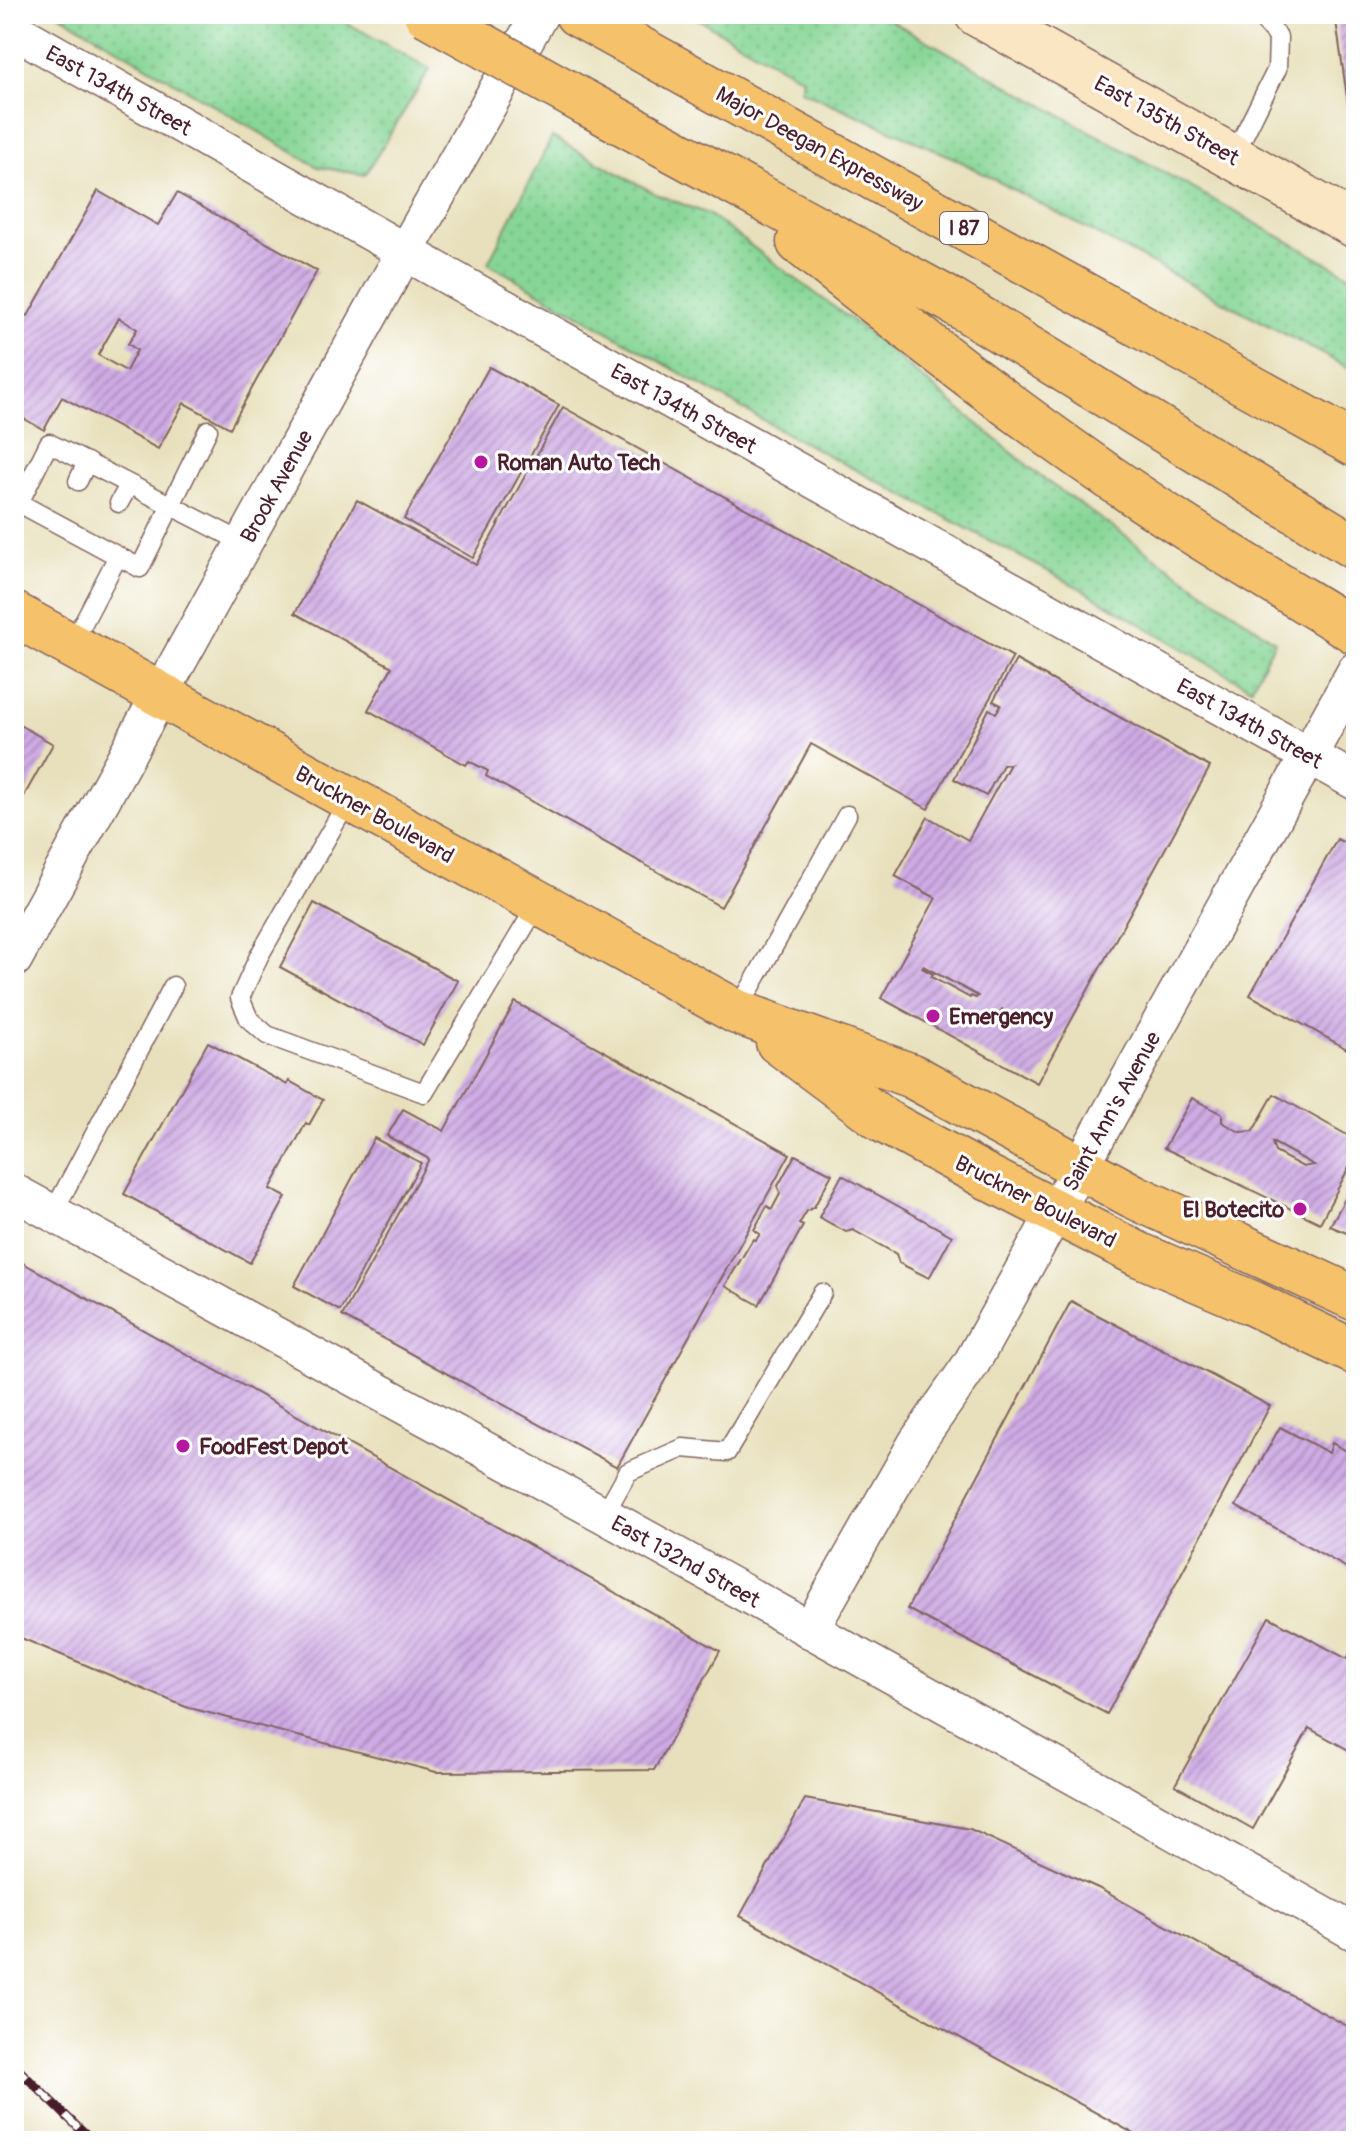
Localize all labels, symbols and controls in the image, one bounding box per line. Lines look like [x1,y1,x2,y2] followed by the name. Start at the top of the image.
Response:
[41,39,196,143] street label: East 134th Street
[1089,69,1244,172] street label: East 135th Street
[711,80,928,218] street label: Major Deegan Expressway
[940,212,988,244] road number: I 87
[606,357,761,461] street label: East 134th Street
[234,425,320,548] street label: Brook Avenue
[497,449,660,477] place label: Roman Auto Tech
[472,453,490,471] marker: Roman Auto Tech
[1172,672,1327,776] street label: East 134th Street
[290,760,459,870] street label: Bruckner Boulevard
[949,1003,1054,1031] place label: Emergency
[924,1007,942,1025] marker: Emergency
[1056,1027,1167,1196] street label: Saint Ann's Avenue
[950,1149,1121,1255] street label: Bruckner Boulevard
[1183,1196,1284,1224] place label: El Botecito
[1291,1200,1309,1218] marker: El Botecito
[199,1433,349,1461] place label: FoodFest Depot
[174,1437,192,1455] marker: FoodFest Depot
[606,1509,765,1614] street label: East 132nd Street

